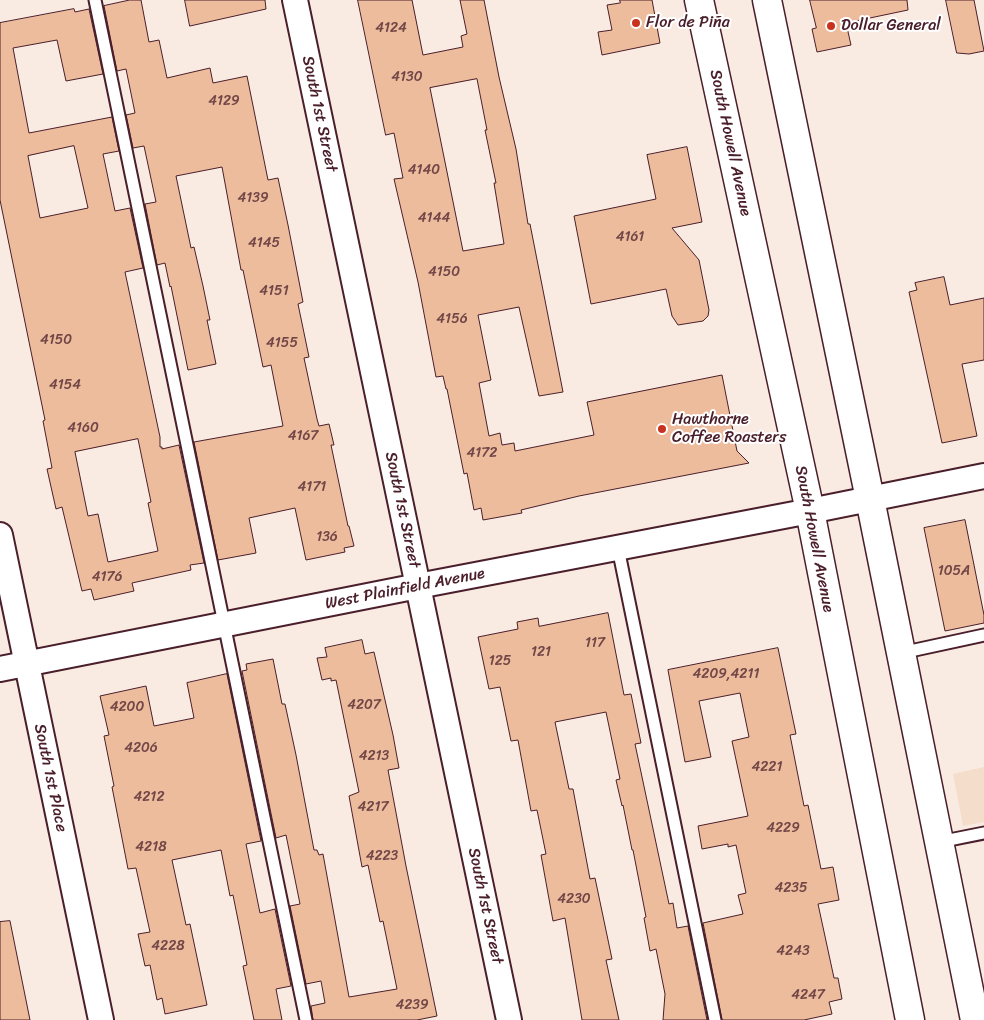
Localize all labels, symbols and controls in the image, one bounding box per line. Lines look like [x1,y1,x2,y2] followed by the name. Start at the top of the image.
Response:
[646,13,730,33] place label: Flor de Piña
[841,16,941,36] place label: Dollar General
[630,17,642,29] marker: Flor de Piña
[375,20,407,36] house number: 4124
[825,20,837,32] marker: Dollar General
[297,54,341,174] street label: South 1st Street
[705,68,755,218] street label: South Howell Avenue
[391,69,423,85] house number: 4130
[208,93,240,109] house number: 4129
[408,162,440,178] house number: 4140
[237,190,269,206] house number: 4139
[418,210,450,226] house number: 4144
[616,229,644,245] house number: 4161
[248,235,280,251] house number: 4145
[428,264,460,280] house number: 4150
[259,283,289,299] house number: 4151
[436,311,468,327] house number: 4156
[40,332,72,348] house number: 4150
[266,335,298,351] house number: 4155
[49,377,81,393] house number: 4154
[672,410,786,448] place label: Hawthorne Coffee Roasters
[67,420,99,436] house number: 4160
[656,423,668,435] marker: Hawthorne Coffee Roasters
[288,428,318,444] house number: 4167
[467,445,497,461] house number: 4172
[380,450,424,570] street label: South 1st Street
[790,464,838,614] street label: South Howell Avenue
[298,479,326,495] house number: 4171
[316,529,338,545] house number: 136
[938,563,970,579] house number: 105A
[324,564,486,614] street label: West Plainfield Avenue
[92,569,122,585] house number: 4176
[585,635,605,651] house number: 117
[531,644,551,660] house number: 121
[489,653,511,669] house number: 125
[693,666,759,682] house number: 4209,4211
[347,697,381,713] house number: 4207
[110,699,144,715] house number: 4200
[29,722,71,834] street label: South 1st Place
[124,740,158,756] house number: 4206
[359,748,389,764] house number: 4213
[752,759,782,775] house number: 4221
[134,789,164,805] house number: 4212
[358,799,388,815] house number: 4217
[766,820,800,836] house number: 4229
[135,839,167,855] house number: 4218
[463,846,507,966] street label: South 1st Street
[366,848,398,864] house number: 4223
[774,880,808,896] house number: 4235
[557,891,591,907] house number: 4230
[151,938,185,954] house number: 4228
[776,943,810,959] house number: 4243
[791,987,825,1003] house number: 4247
[395,997,429,1013] house number: 4239

